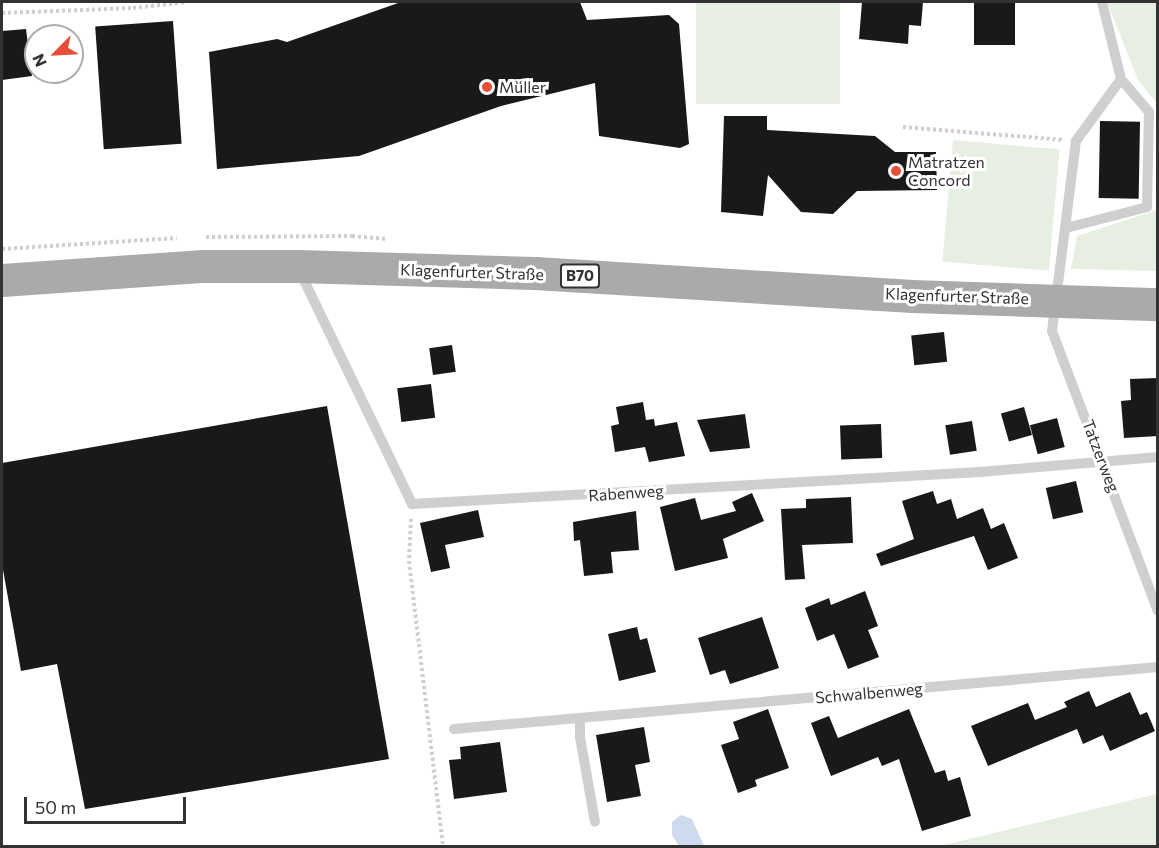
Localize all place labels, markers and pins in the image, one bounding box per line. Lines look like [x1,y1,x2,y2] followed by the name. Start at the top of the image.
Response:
[499,77,546,97] place label: Müller
[480,80,494,94] marker: Müller
[908,152,985,190] place label: Matratzen Concord
[889,164,903,178] marker: Matratzen Concord

